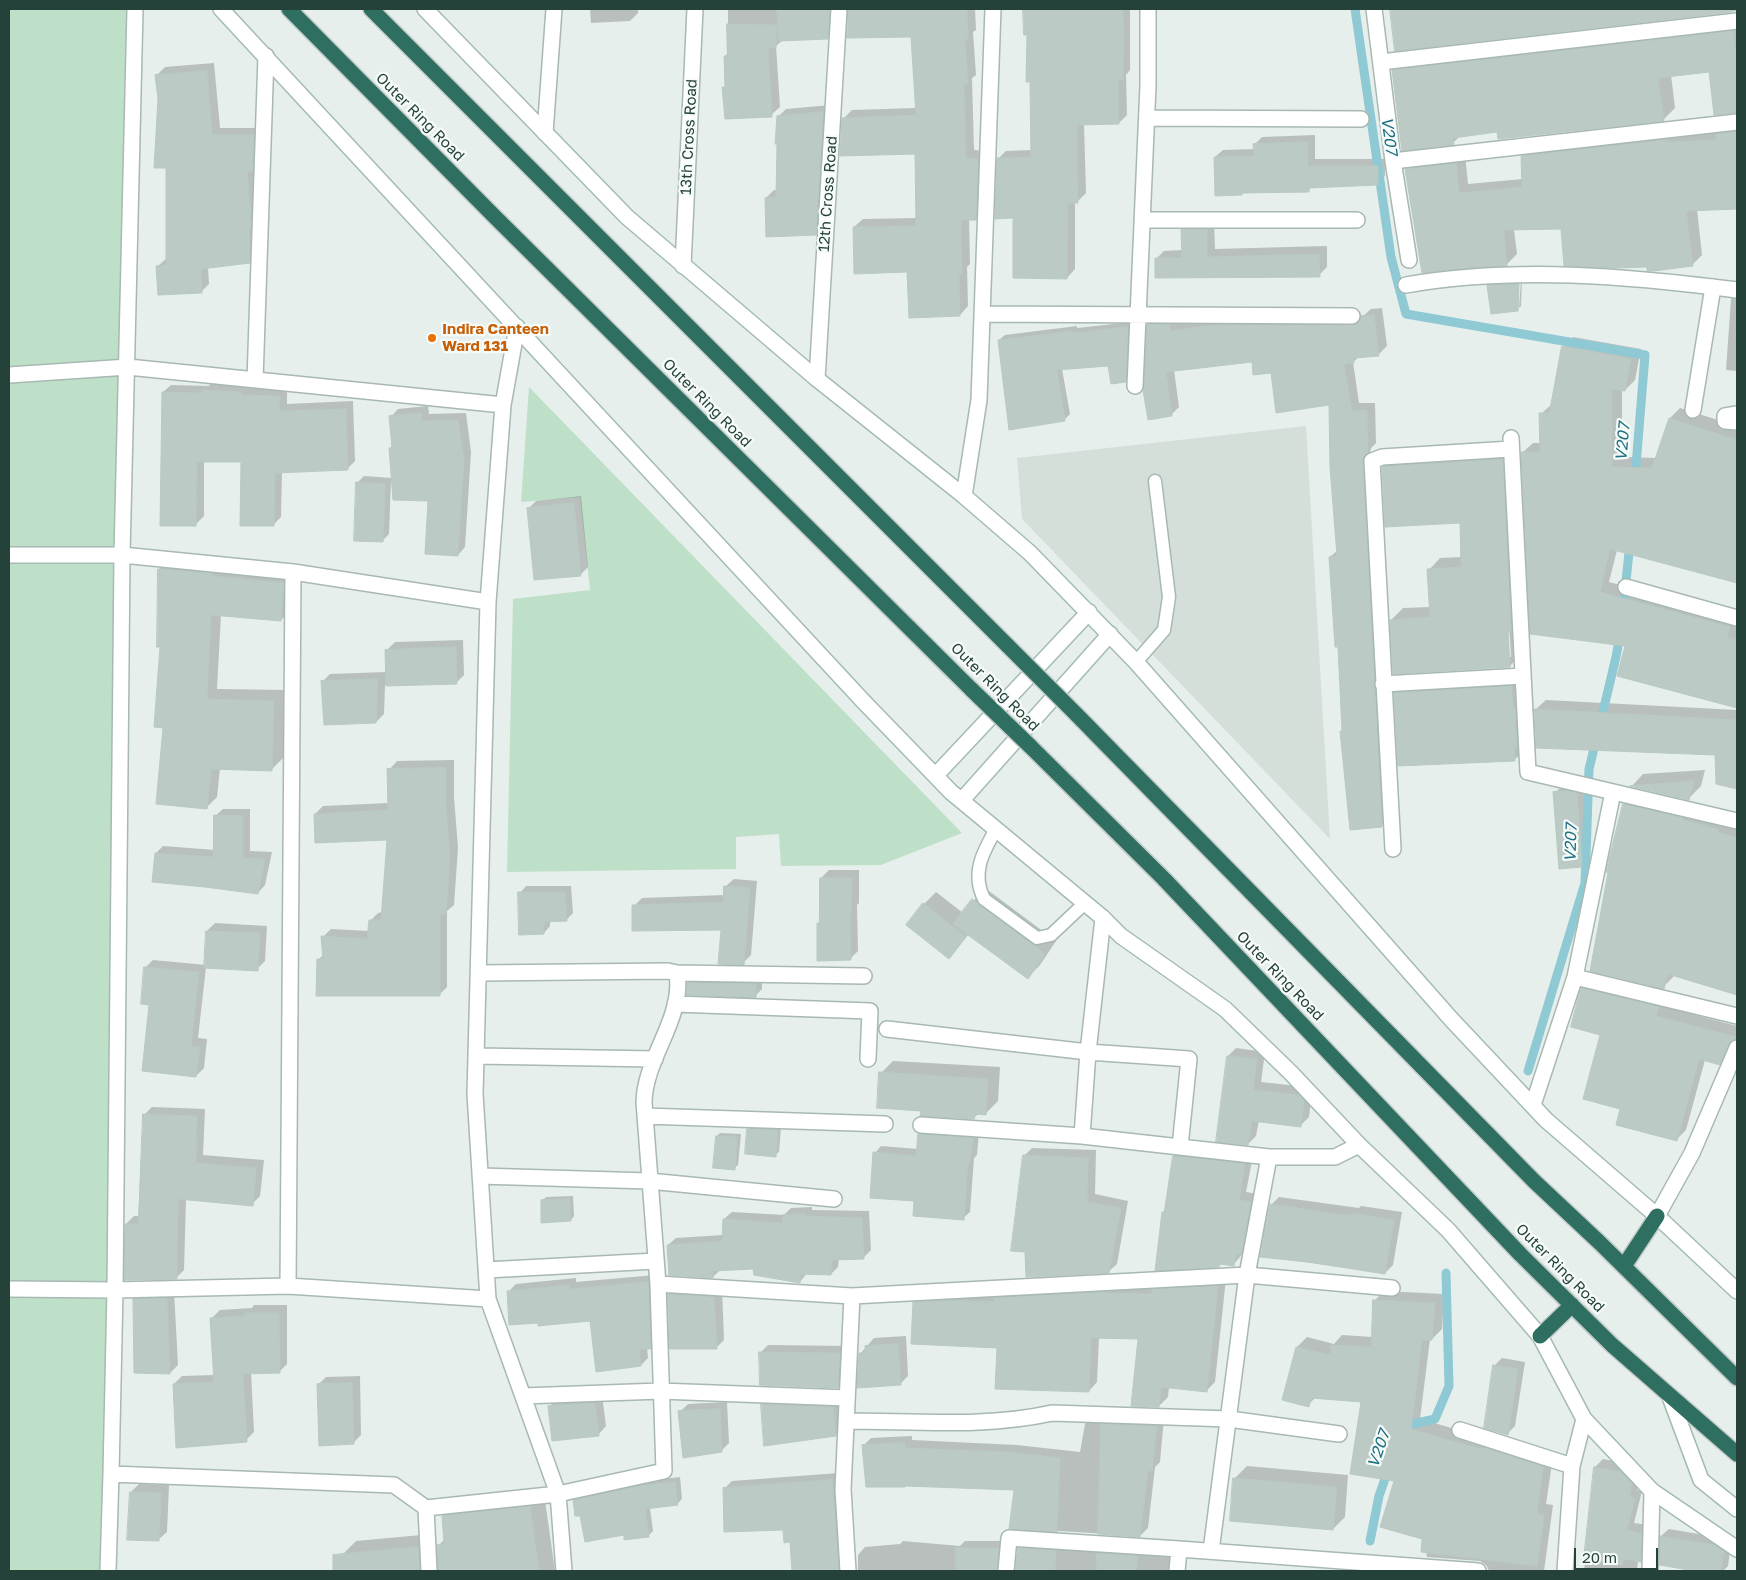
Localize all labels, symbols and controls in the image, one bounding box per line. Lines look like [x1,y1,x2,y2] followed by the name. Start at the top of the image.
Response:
[372,69,468,165] street label: Outer Ring Road
[677,78,701,196] street label: 13th Cross Road
[1377,116,1401,156] water label: V207
[815,135,841,253] street label: 12th Cross Road
[442,320,549,355] place label: Indira Canteen Ward 131
[426,332,438,344] marker: Indira Canteen Ward 131
[659,355,755,451] street label: Outer Ring Road
[1612,422,1634,462] water label: V207
[947,639,1043,735] street label: Outer Ring Road
[1561,823,1581,863] water label: V207
[1233,927,1327,1025] street label: Outer Ring Road
[1512,1220,1608,1316] street label: Outer Ring Road
[1364,1428,1394,1470] water label: V207
[1576,1538,1660,1570] scale bar
[1582,1548,1617,1566] text: 20 m

